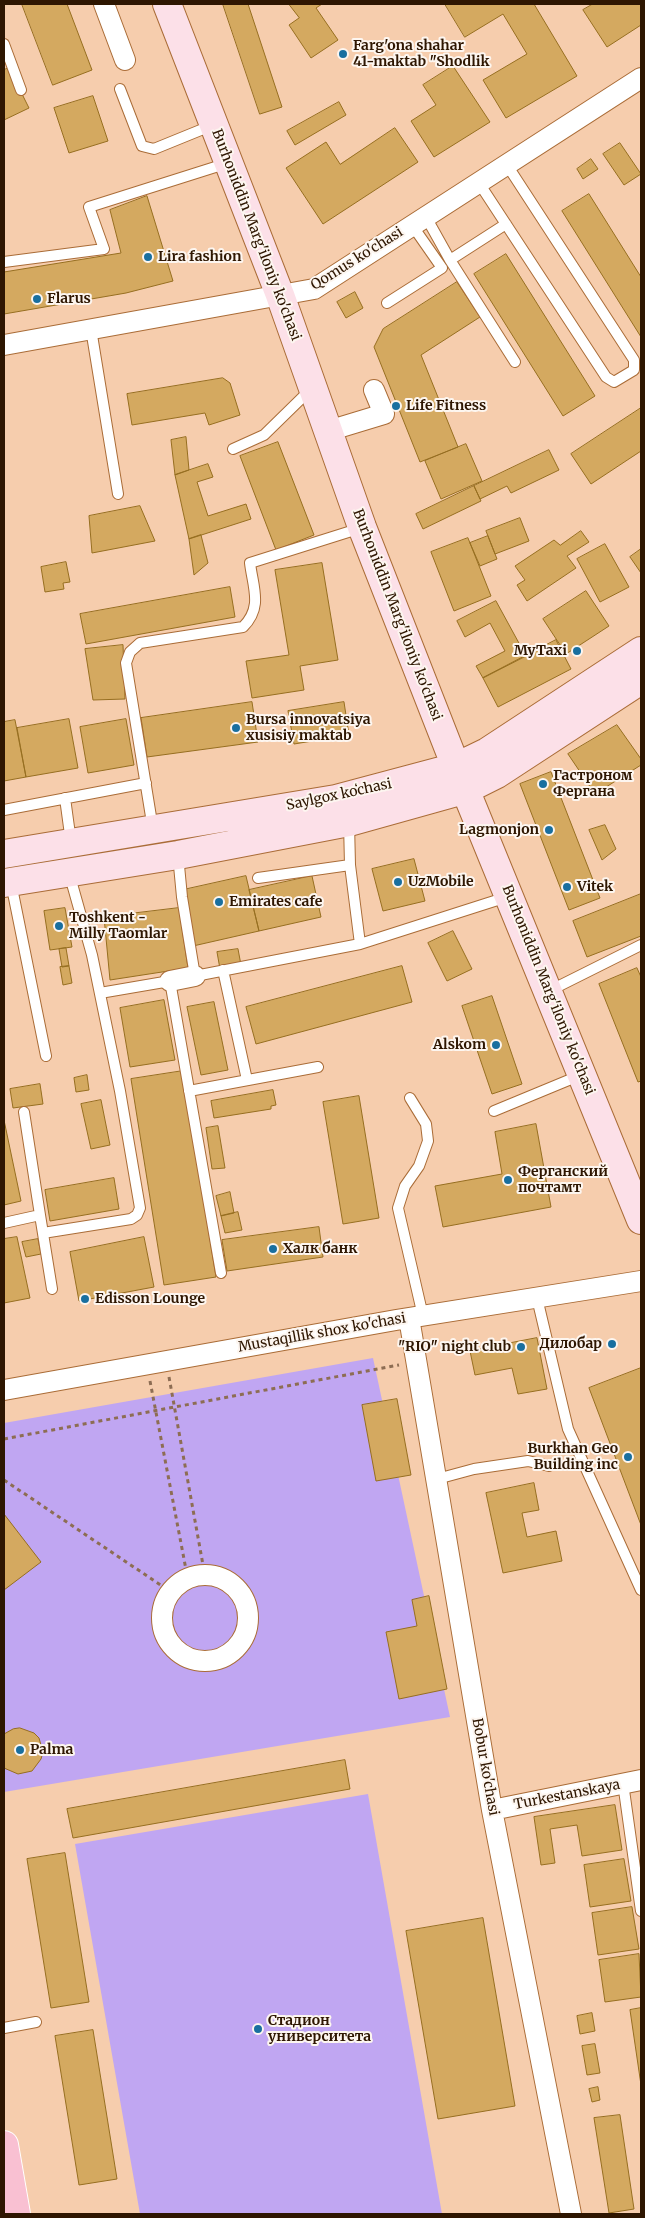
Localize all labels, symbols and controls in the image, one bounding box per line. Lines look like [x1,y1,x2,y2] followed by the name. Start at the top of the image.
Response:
[353,38,490,70] place label: Farg'ona shahar 41-maktab "Shodlik
[337,48,349,60] marker: Farg'ona shahar 41-maktab "Shodlik
[208,127,304,343] street label: Burhoniddin Marg'iloniy ko'chasi
[308,224,406,294] street label: Qomus ko'chasi
[158,249,241,265] place label: Lira fashion
[142,251,154,263] marker: Lira fashion
[47,291,91,307] place label: Flarus
[31,293,43,305] marker: Flarus
[406,398,486,414] place label: Life Fitness
[390,400,402,412] marker: Life Fitness
[349,507,445,723] street label: Burhoniddin Marg'iloniy ko'chasi
[514,643,567,659] place label: MyTaxi
[571,645,583,657] marker: MyTaxi
[246,712,371,744] place label: Bursa innovatsiya xusisiy maktab
[230,722,242,734] marker: Bursa innovatsiya xusisiy maktab
[553,768,633,800] place label: Гастроном Фергана
[285,776,393,814] street label: Saylgox koʻchasi
[537,778,549,790] marker: Гастроном Фергана
[459,822,539,838] place label: Lagmonjon
[543,824,555,836] marker: Lagmonjon
[408,874,474,890] place label: UzMobile
[392,876,404,888] marker: UzMobile
[577,879,613,895] place label: Vitek
[561,881,573,893] marker: Vitek
[498,883,598,1097] street label: Burhoniddin Marg'iloniy ko'chasi
[229,894,322,910] place label: Emirates cafe
[213,896,225,908] marker: Emirates cafe
[69,910,167,942] place label: Toshkent - Milly Taomlar
[53,920,65,932] marker: Toshkent - Milly Taomlar
[433,1037,486,1053] place label: Alskom
[490,1039,502,1051] marker: Alskom
[518,1164,608,1196] place label: Ферганский почтамт
[502,1174,514,1186] marker: Ферганский почтамт
[283,1241,358,1257] place label: Халк банк
[267,1243,279,1255] marker: Халк банк
[95,1291,205,1307] place label: Edisson Lounge
[79,1293,91,1305] marker: Edisson Lounge
[237,1310,407,1356] street label: Mustaqillik shox ko'chasi
[540,1336,602,1352] place label: Дилобар
[606,1338,618,1350] marker: Дилобар
[398,1339,511,1355] place label: "RIO" night club
[515,1341,527,1353] marker: "RIO" night club
[528,1441,618,1474] place label: Burkhan Geo Building inc
[622,1451,634,1463] marker: Burkhan Geo Building inc
[468,1717,502,1817] street label: Bobur ko'chasi
[30,1742,73,1758] place label: Palma
[14,1744,26,1756] marker: Palma
[512,1776,622,1814] street label: Turkestanskaya
[268,2013,371,2045] place label: Стадион университета
[252,2023,264,2035] marker: Стадион университета

